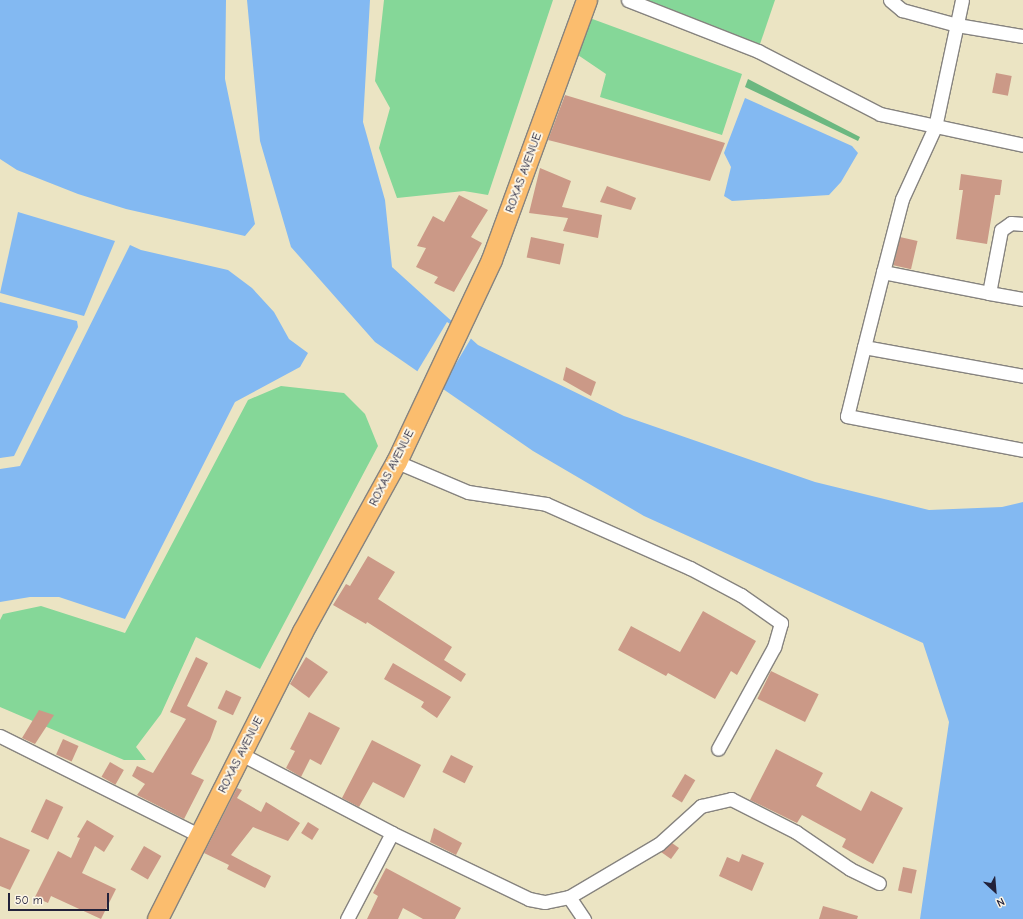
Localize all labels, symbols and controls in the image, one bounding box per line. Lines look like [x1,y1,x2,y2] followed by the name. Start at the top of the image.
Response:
[503,131,545,215] street label: ROXAS AVENUE
[366,427,418,509] street label: ROXAS AVENUE
[215,714,267,796] street label: ROXAS AVENUE
[975,871,1015,911] north arrow
[10,885,111,911] scale bar
[15,893,43,907] text: 50 m
[994,895,1007,910] text: N

